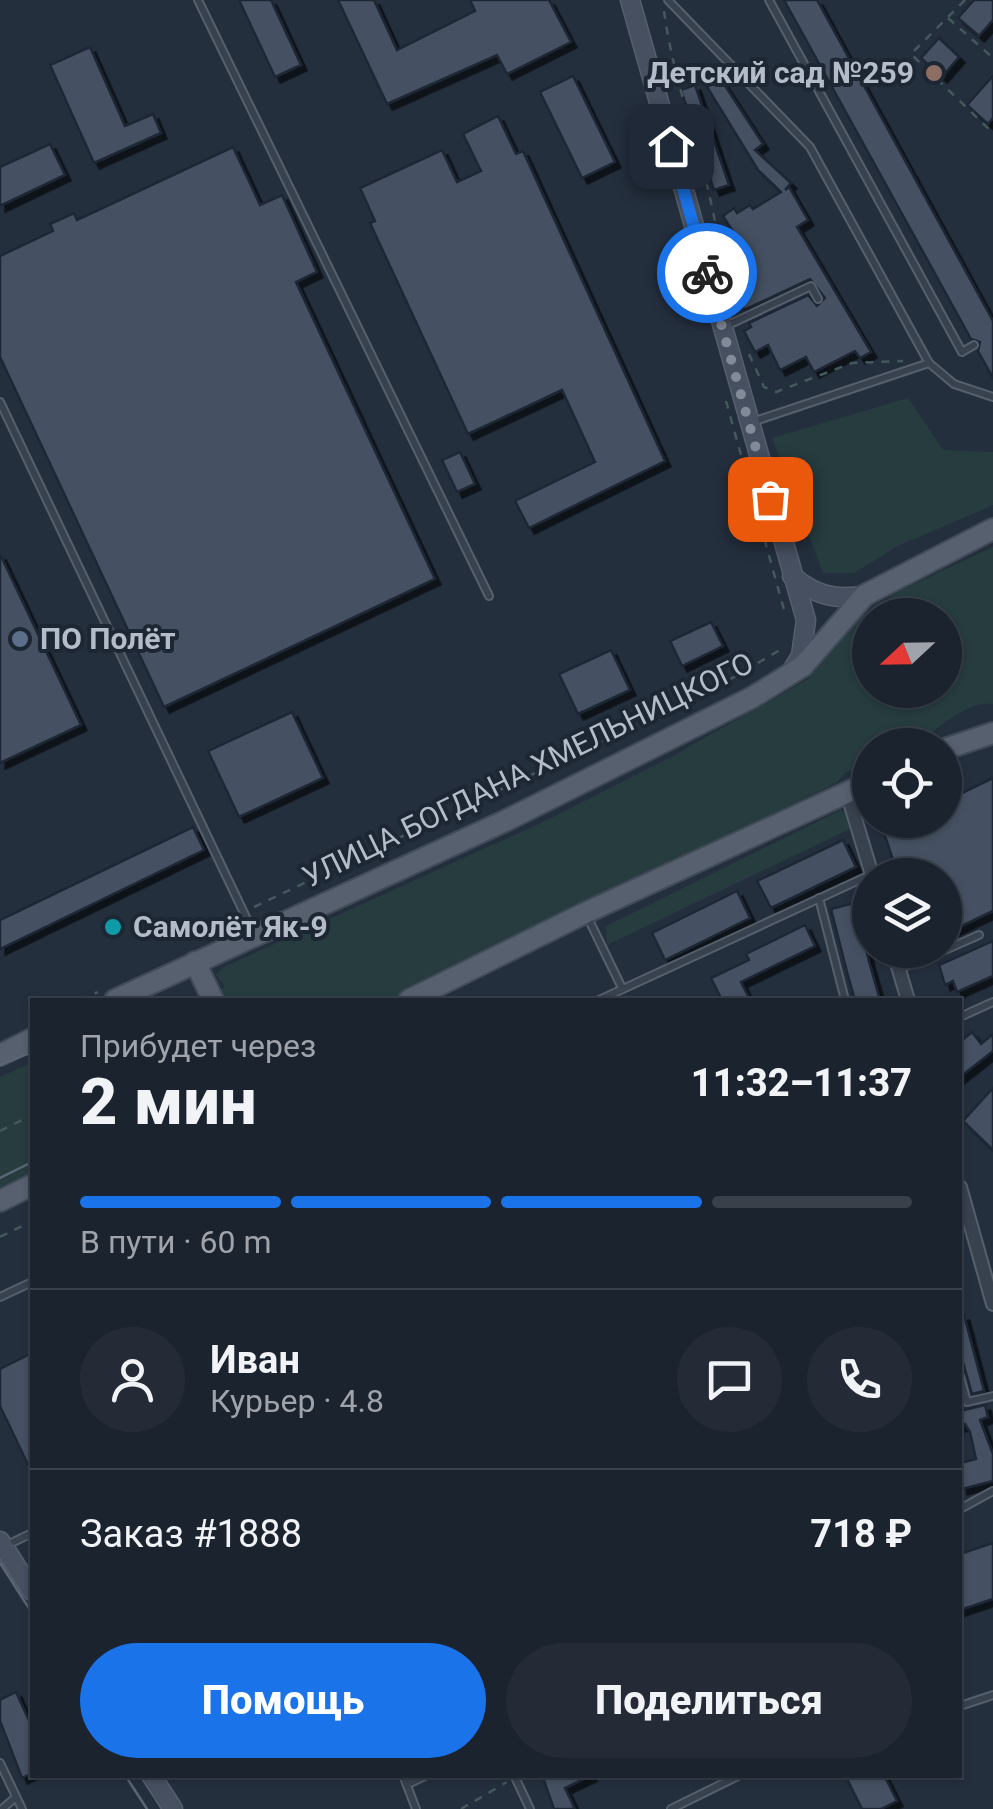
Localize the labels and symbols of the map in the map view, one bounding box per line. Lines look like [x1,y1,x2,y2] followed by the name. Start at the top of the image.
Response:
[647,55,914,90] place label: Детский сад №259
[923,62,945,84] marker: Детский сад №259
[629,104,714,189] pin
[657,223,757,323] courier
[728,457,813,542] pin
[852,598,962,708] north arrow
[40,621,176,656] place label: ПО Полёт
[9,628,31,650] marker: ПО Полёт
[297,645,759,894] street label: УЛИЦА БОГДАНА ХМЕЛЬНИЦКОГО
[133,909,328,944] place label: Самолёт Як-9
[102,916,124,938] marker: Самолёт Як-9

